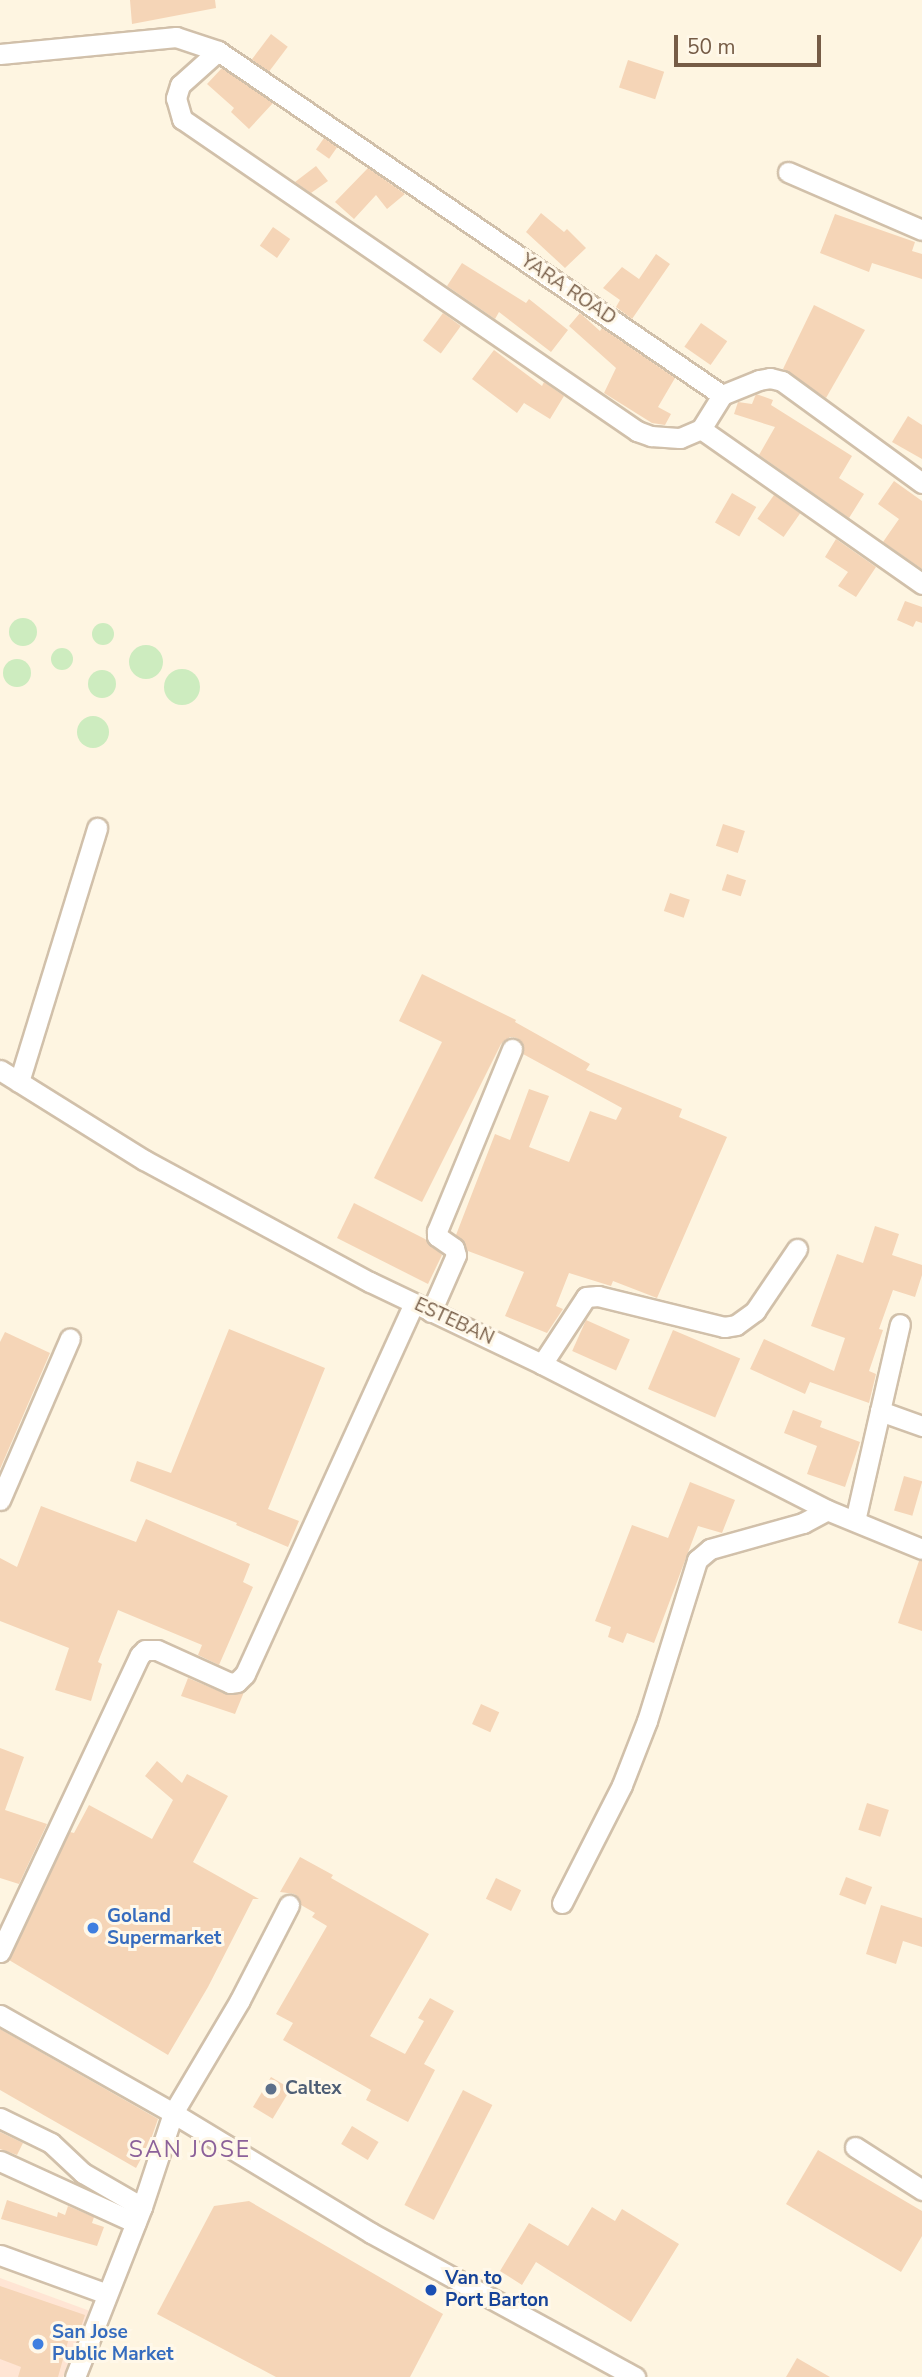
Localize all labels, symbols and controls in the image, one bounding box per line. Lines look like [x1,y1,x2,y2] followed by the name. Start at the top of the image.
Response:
[677,21,824,65] scale bar
[687,33,736,61] text: 50 m
[516,250,620,330] street label: YARA ROAD
[410,1294,498,1350] street label: ESTEBAN
[107,1906,221,1950] place label: Goland Supermarket
[85,1920,101,1936] marker: Goland Supermarket
[285,2078,342,2100] place label: Caltex
[263,2081,279,2097] marker: Caltex
[130,2136,250,2164] district label: SAN JOSE
[445,2268,549,2312] place label: Van to Port Barton
[423,2282,439,2298] marker: Van to Port Barton
[52,2322,174,2366] place label: San Jose Public Market
[30,2336,46,2352] marker: San Jose Public Market

